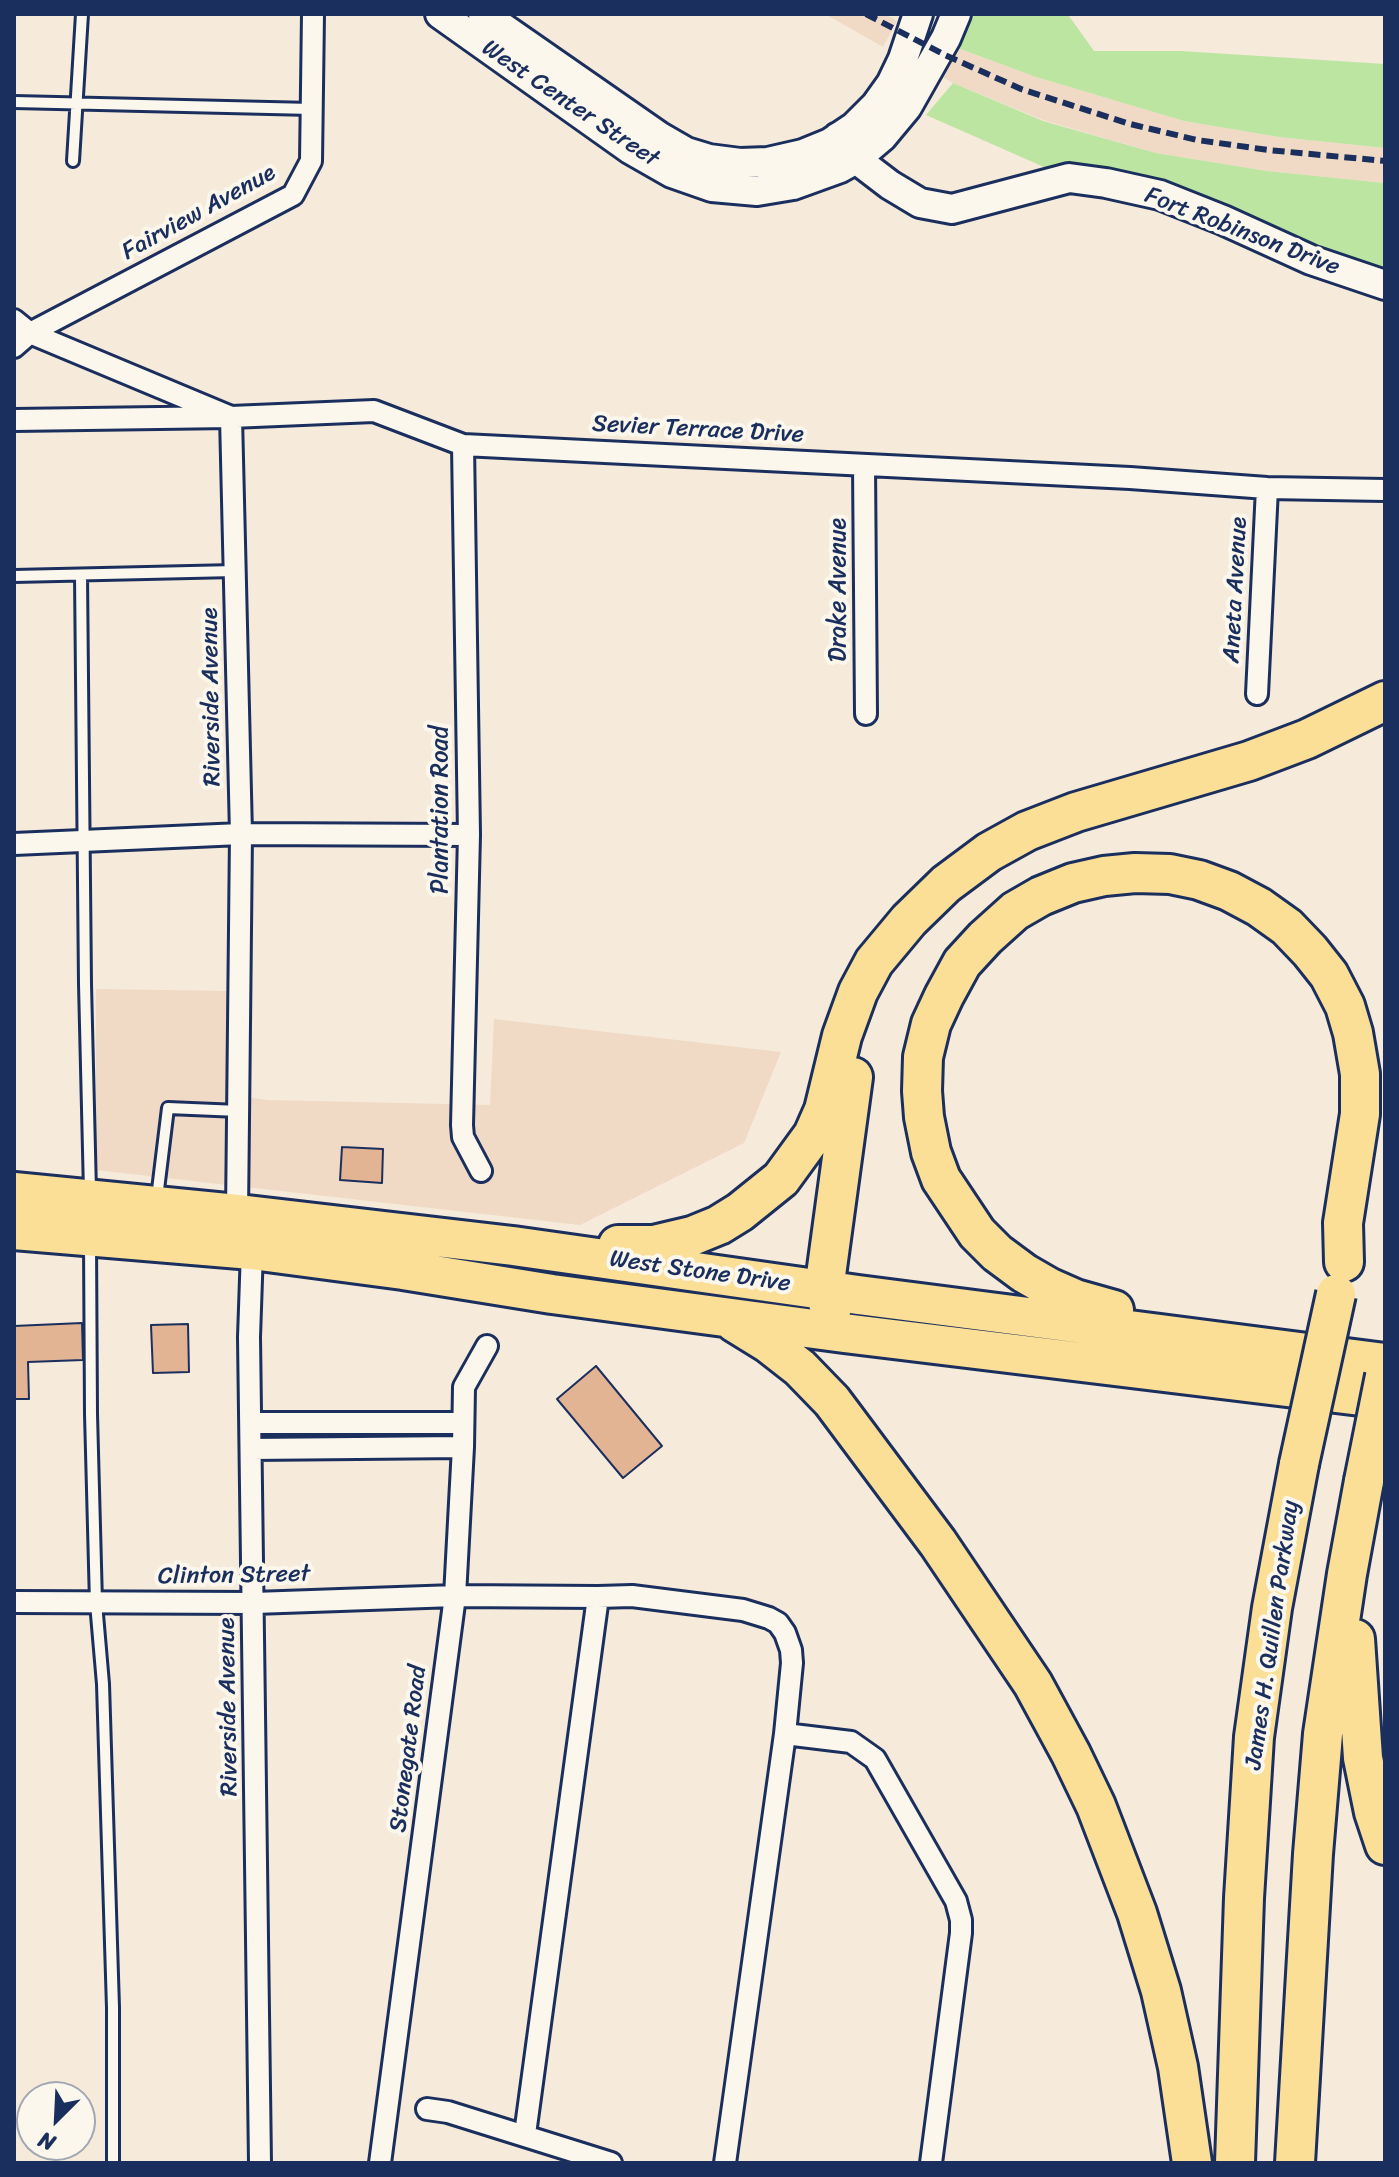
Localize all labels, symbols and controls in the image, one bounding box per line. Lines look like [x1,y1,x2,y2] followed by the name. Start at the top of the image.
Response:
[476,34,664,174] street label: West Center Street
[117,159,281,267] street label: Fairview Avenue
[1140,182,1344,282] street label: Fort Robinson Drive
[591,410,805,450] street label: Sevier Terrace Drive
[1218,516,1254,664] street label: Aneta Avenue
[825,518,853,662] street label: Drake Avenue
[196,607,228,787] street label: Riverside Avenue
[427,726,455,894] street label: Plantation Road
[608,1245,792,1299] street label: West Stone Drive
[1240,1498,1306,1772] street label: James H. Quillen Parkway
[158,1560,310,1592] street label: Clinton Street
[213,1617,245,1797] street label: Riverside Avenue
[384,1664,434,1834] street label: Stonegate Road
[16,2081,96,2161] north arrow
[32,2121,62,2162] text: N

